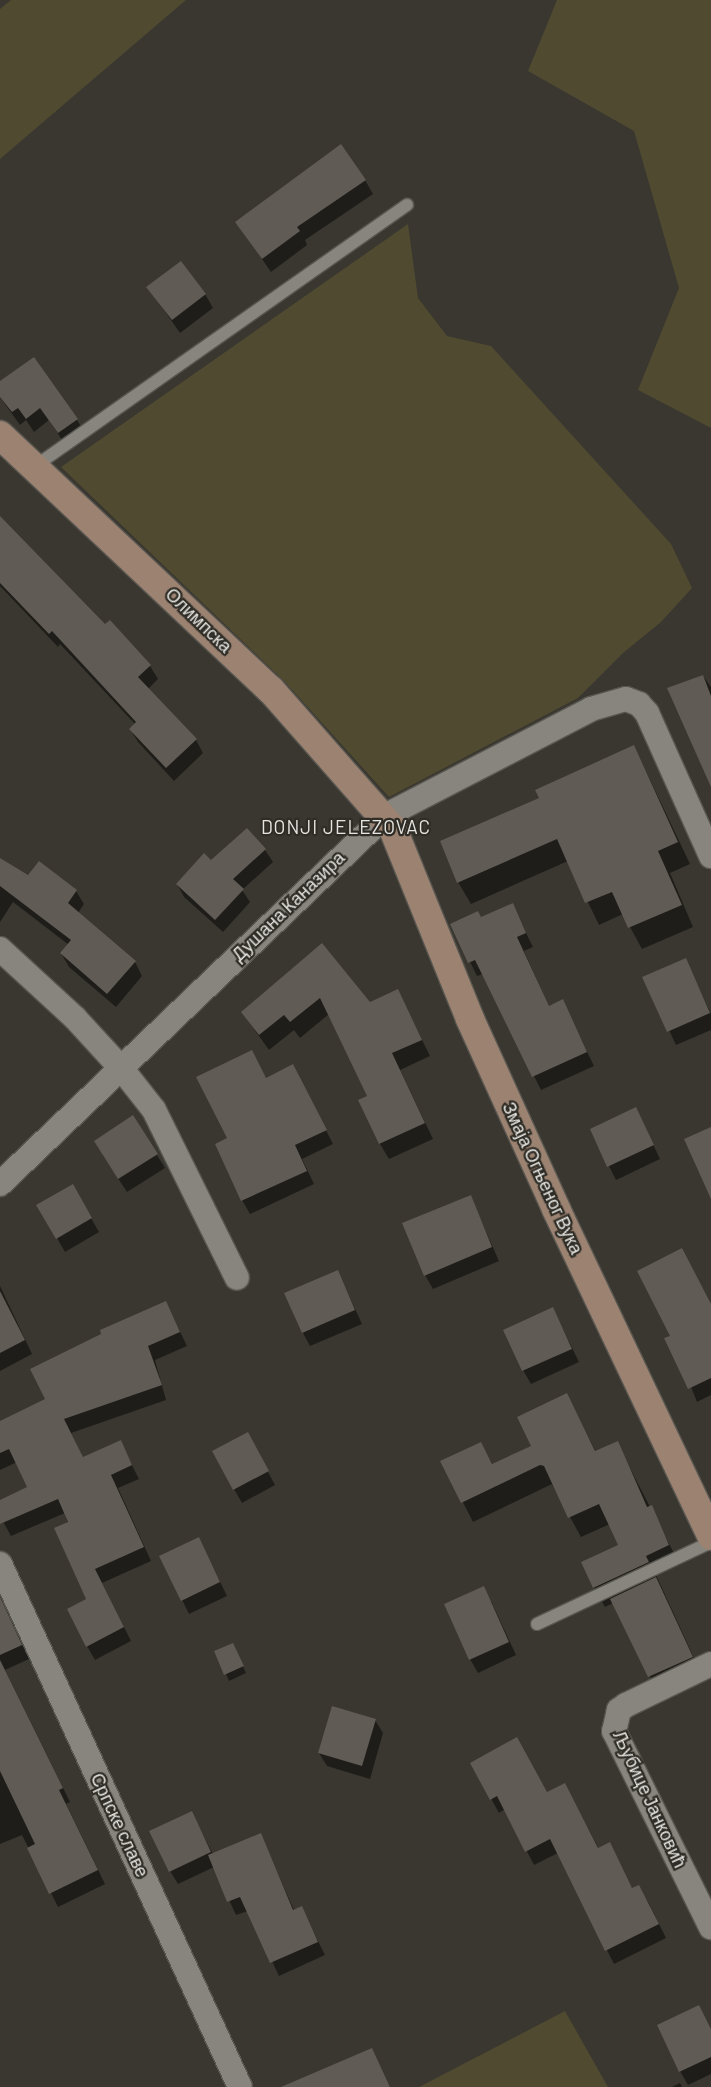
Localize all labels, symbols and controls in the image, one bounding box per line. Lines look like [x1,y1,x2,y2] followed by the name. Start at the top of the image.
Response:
[161,583,237,657] street label: Олимпска
[259,816,433,838] district label: DONJI JELEZOVAC
[227,847,349,965] street label: Душана Каназира
[498,1099,588,1257] street label: Змаја Огњеног Вука
[609,1727,691,1871] street label: Љубице Јанковић
[86,1770,154,1880] street label: Српске славе

